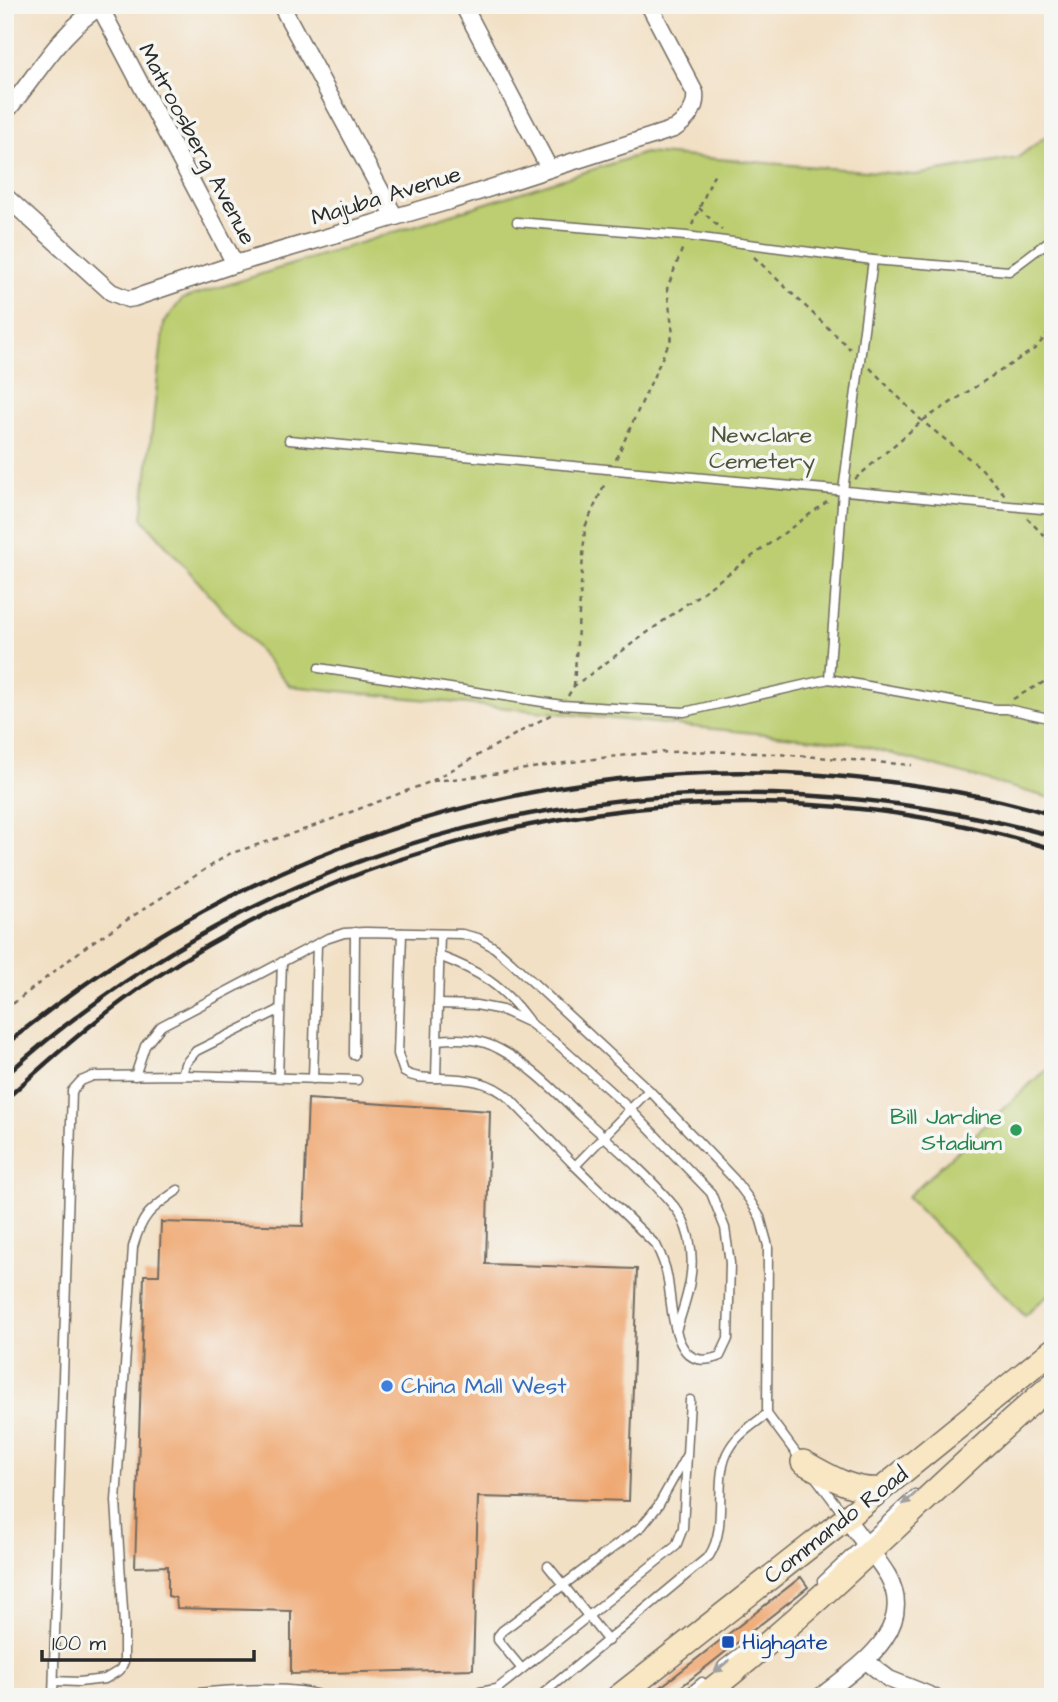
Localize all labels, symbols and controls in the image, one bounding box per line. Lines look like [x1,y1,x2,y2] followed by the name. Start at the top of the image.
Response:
[129,38,264,251] street label: Matroosberg Avenue
[307,158,465,234] street label: Majuba Avenue
[709,419,815,478] park label: Newclare Cemetery
[890,1101,1002,1159] place label: Bill Jardine Stadium
[1008,1122,1024,1138] marker: Bill Jardine Stadium
[401,1370,567,1402] place label: China Mall West
[379,1378,395,1394] marker: China Mall West
[757,1458,915,1591] street label: Commando Road
[901,1490,919,1506] one-way arrow
[42,1618,254,1662] scale bar
[742,1626,828,1659] place label: Highgate
[52,1629,107,1658] text: 100 m
[720,1634,736,1650] marker: Highgate
[714,1658,731,1673] one-way arrow

